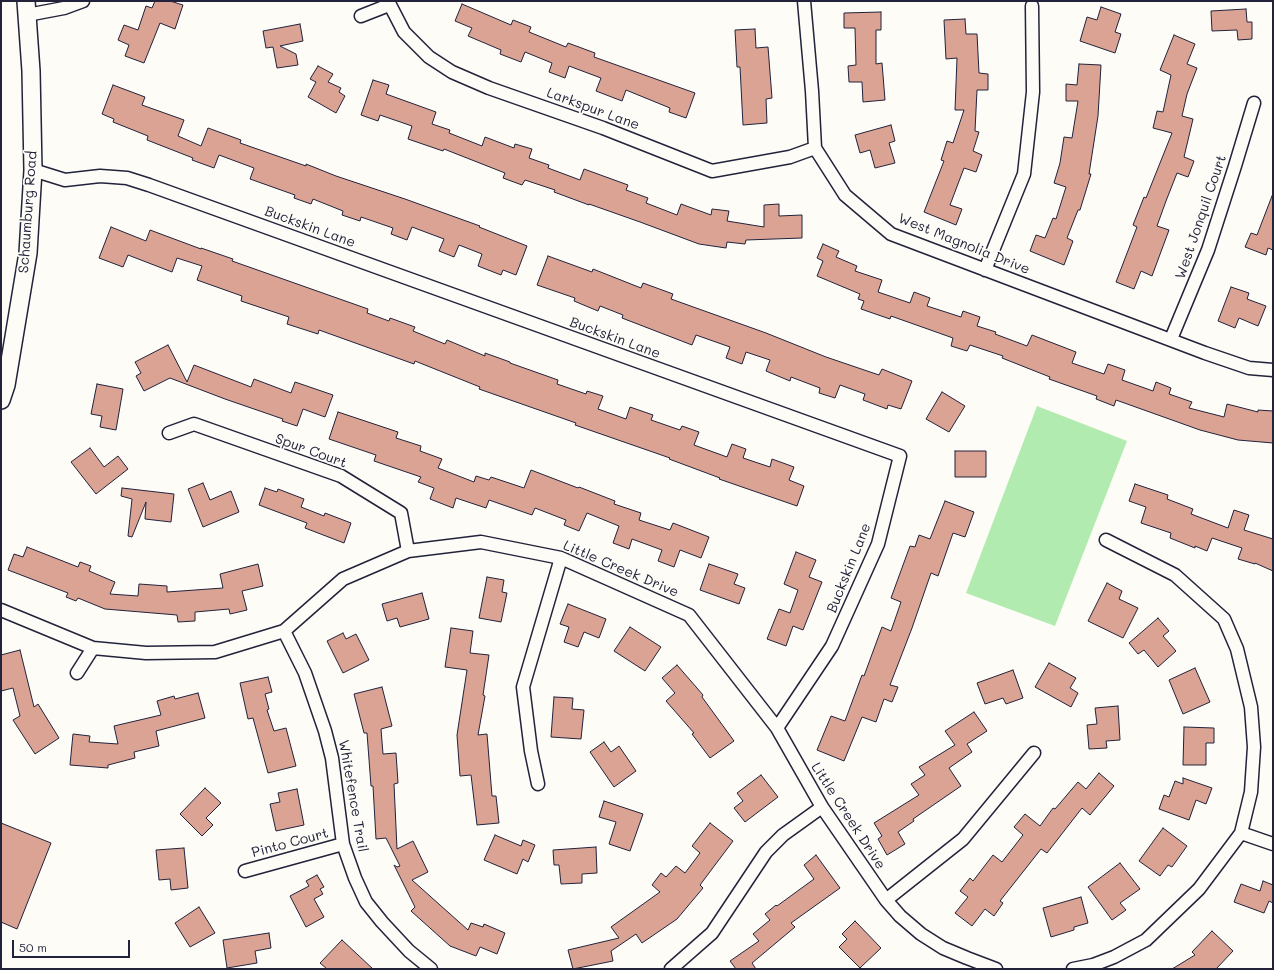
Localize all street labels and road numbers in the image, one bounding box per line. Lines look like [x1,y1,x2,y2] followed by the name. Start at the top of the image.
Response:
[544,84,642,134] street label: Larkspur Lane
[15,150,41,274] street label: Schaumburg Road
[1172,153,1230,281] street label: West Jonquil Court
[262,203,358,251] street label: Buckskin Lane
[896,210,1032,278] street label: West Magnolia Drive
[567,314,663,362] street label: Buckskin Lane
[273,430,349,472] street label: Spur Court
[823,521,875,615] street label: Buckskin Lane
[561,537,681,601] street label: Little Creek Drive
[335,738,371,854] street label: Whitefence Trail
[807,759,889,873] street label: Little Creek Drive
[250,825,330,861] street label: Pinto Court

